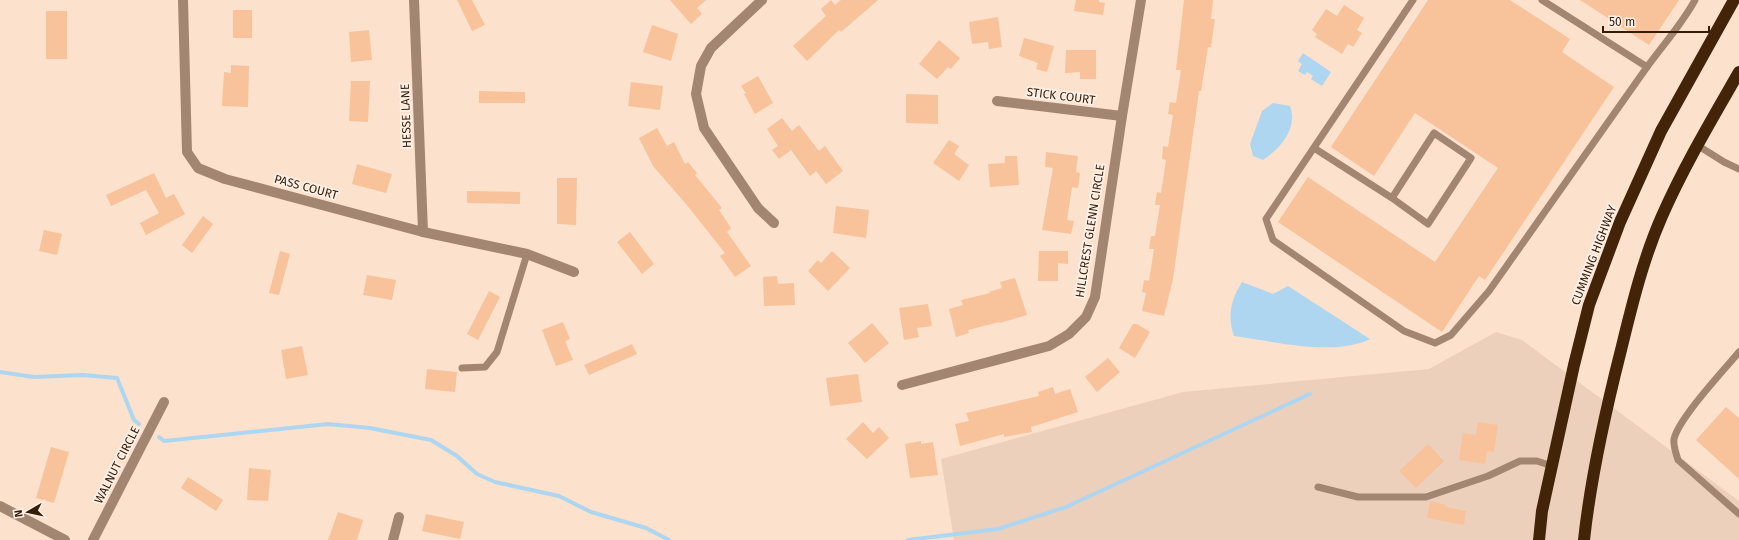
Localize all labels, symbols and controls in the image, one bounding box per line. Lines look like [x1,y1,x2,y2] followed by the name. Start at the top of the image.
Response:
[1603,8,1709,34] scale bar
[1609,15,1635,29] text: 50 m
[398,84,414,148] street label: HESSE LANE
[1026,85,1097,107] street label: STICK COURT
[1073,163,1107,299] street label: HILLCREST GLENN CIRCLE
[273,172,340,202] street label: PASS COURT
[1568,203,1620,307] street label: CUMMING HIGHWAY
[92,424,142,506] street label: WALNUT CIRCLE
[8,492,48,532] north arrow
[12,509,26,518] text: N

